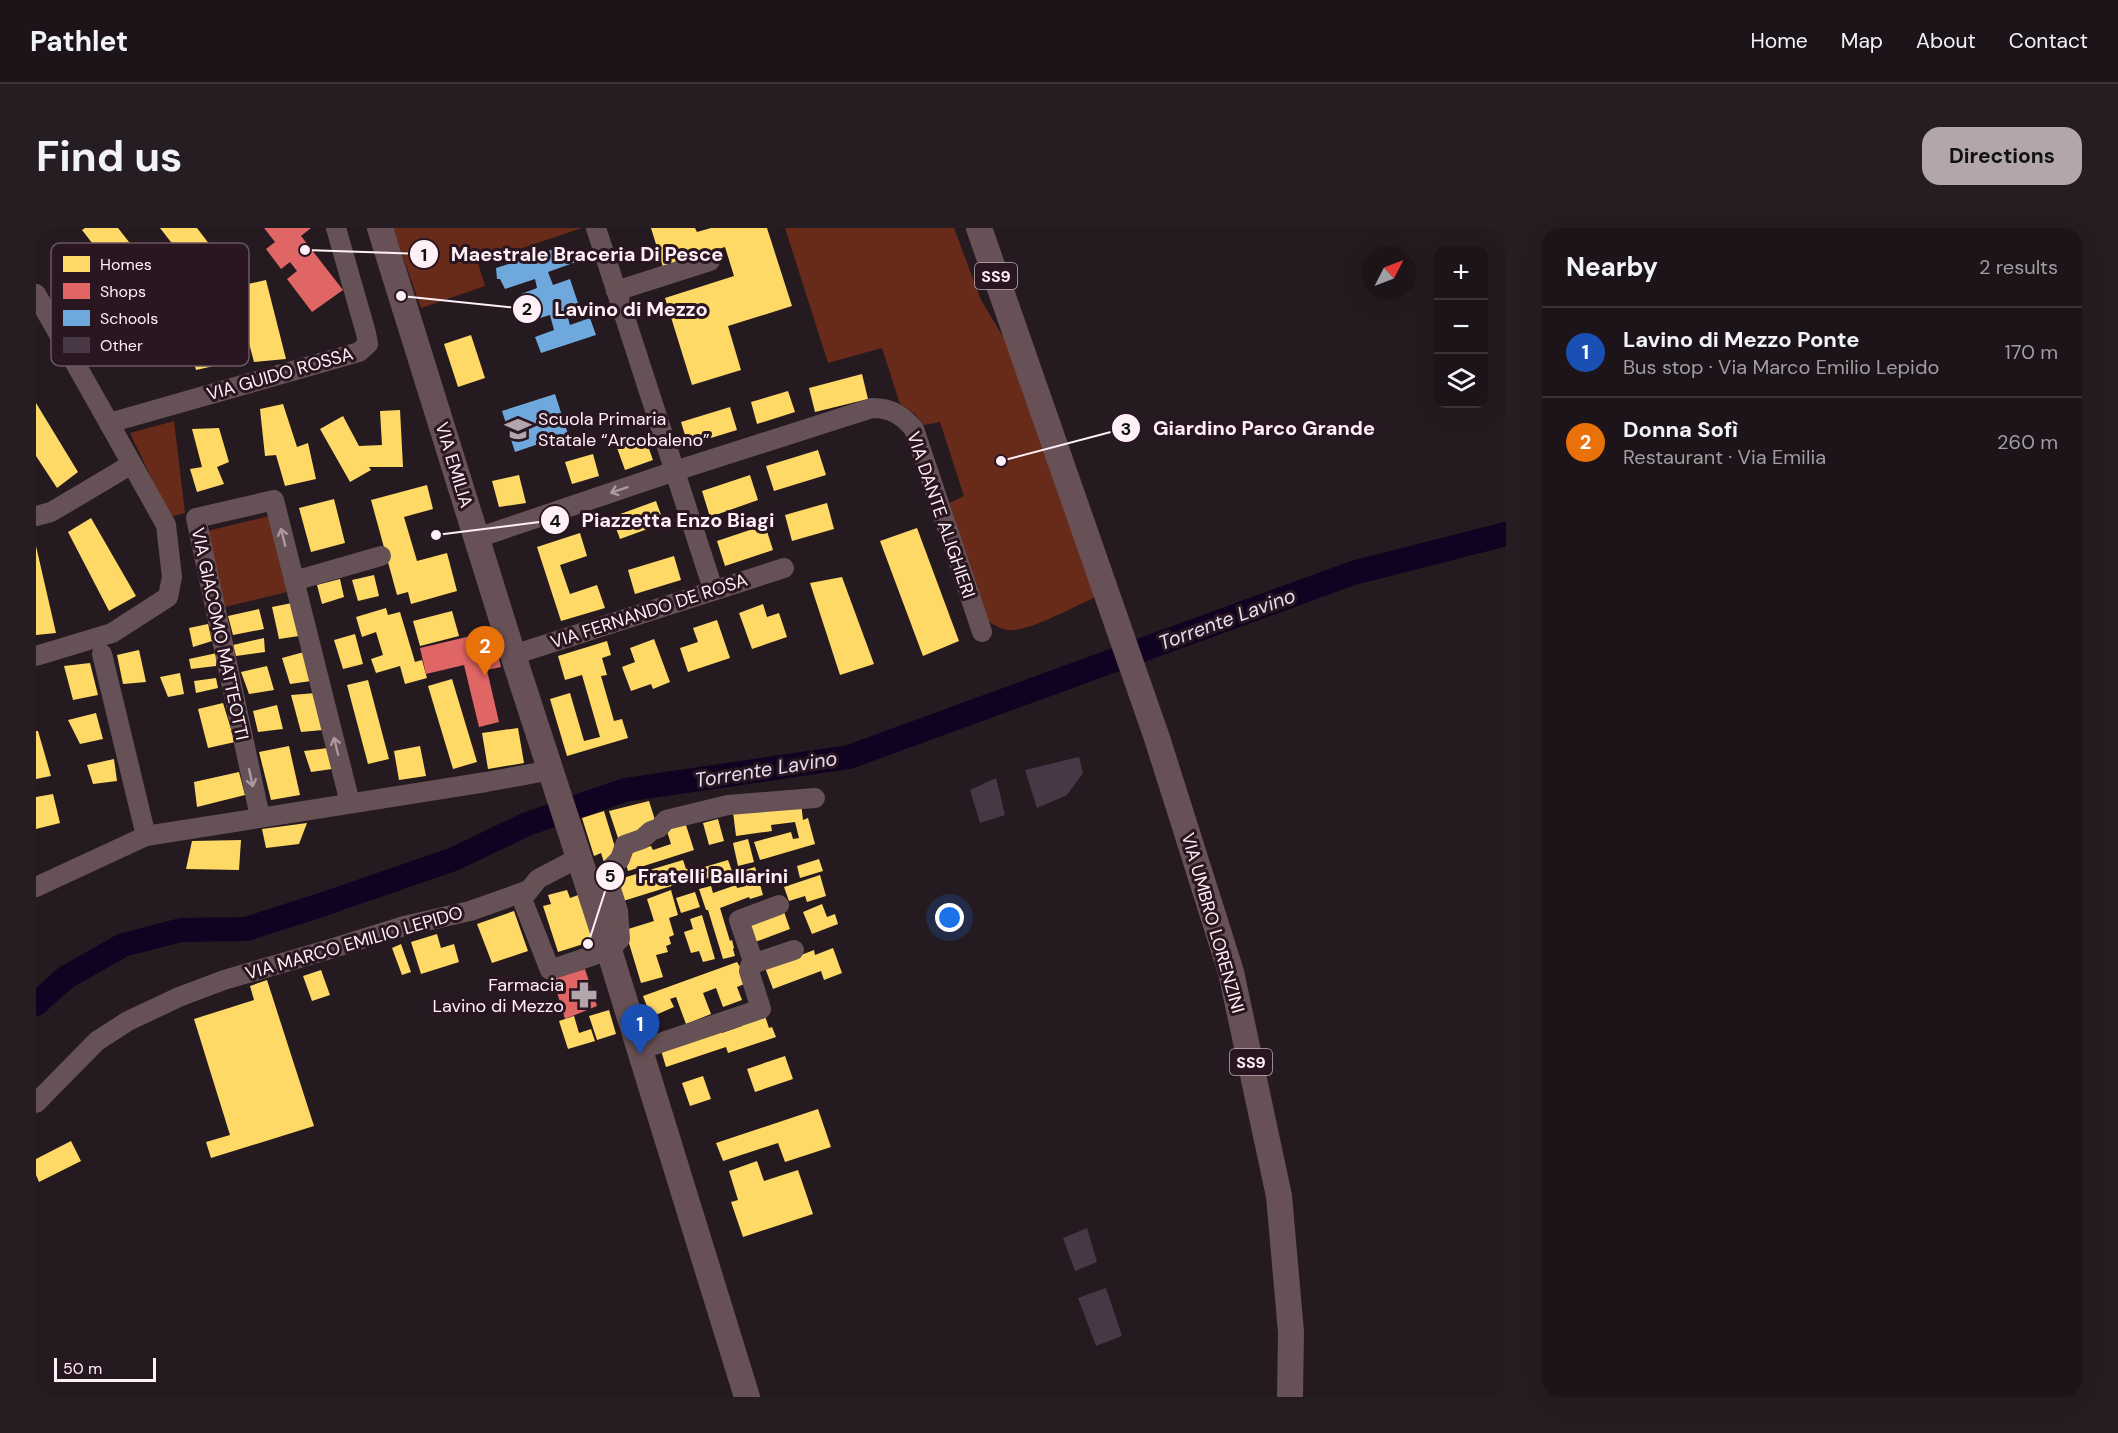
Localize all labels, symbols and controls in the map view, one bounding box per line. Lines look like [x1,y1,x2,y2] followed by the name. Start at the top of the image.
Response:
[30,23,128,60] text: Pathlet
[1750,27,1808,55] text: Home
[1841,27,1883,55] text: Map
[1916,27,1976,55] text: About
[2009,27,2088,55] text: Contact
[1922,127,2082,185] button: Directions
[36,129,182,184] text: Find us
[409,235,735,273] callout: Maestrale Braceria Di Pesce
[451,241,723,267] text: Maestrale Braceria Di Pesce
[51,243,249,366] legend
[421,243,427,267] text: 1
[1362,246,1416,300] north arrow
[1434,246,1488,408] map controls
[1434,246,1488,300] button: +
[1566,250,1658,284] text: Nearby
[100,254,152,275] text: Homes
[1979,254,2058,280] text: 2 results
[975,263,1017,289] road number: SS9
[100,281,146,302] text: Shops
[512,290,720,328] callout: Lavino di Mezzo
[554,296,708,322] text: Lavino di Mezzo
[522,297,532,321] text: 2
[1434,300,1488,354] button: −
[100,308,158,329] text: Schools
[1623,325,1859,354] text: Lavino di Mezzo Ponte
[100,335,143,356] text: Other
[1582,339,1589,365] text: 1
[2005,339,2058,365] text: 170 m
[204,342,356,406] street label: VIA GUIDO ROSSA
[1434,354,1488,408] button: layers
[1623,354,1939,380] text: Bus stop · Via Marco Emilio Lepido
[538,407,710,452] place label: Scuola Primaria Statale “Arcobaleno”
[1111,409,1387,447] callout: Giardino Parco Grande
[503,414,533,444] school or university icon: Scuola Primaria Statale “Arcobaleno”
[1153,415,1375,441] text: Giardino Parco Grande
[1623,415,1738,444] text: Donna Sofì
[1121,417,1131,441] text: 3
[430,419,478,511] street label: VIA EMILIA
[901,428,981,602] street label: VIA DANTE ALIGHIERI
[1580,429,1591,455] text: 2
[1997,429,2058,455] text: 260 m
[1623,444,1826,470] text: Restaurant · Via Emilia
[611,485,629,496] one-way arrow
[540,501,787,539] callout: Piazzetta Enzo Biagi
[582,507,774,533] text: Piazzetta Enzo Biagi
[549,509,561,533] text: 4
[186,526,254,742] street label: VIA GIACOMO MATTEOTTI
[277,528,289,547] one-way arrow
[547,568,751,654] street label: VIA FERNANDO DE ROSA
[1155,582,1299,656] water label: Torrente Lavino
[466,626,504,676] pin: 2
[330,737,342,756] one-way arrow
[693,745,839,793] water label: Torrente Lavino
[246,769,258,788] one-way arrow
[1176,830,1250,1016] street label: VIA UMBRO LORENZINI
[595,857,800,895] callout: Fratelli Ballarini
[638,863,788,889] text: Fratelli Ballarini
[604,864,616,888] text: 5
[243,900,465,986] street label: VIA MARCO EMILIO LEPIDO
[935,903,964,932] your location
[433,973,564,1018] place label: Farmacia Lavino di Mezzo
[569,980,599,1010] pharmacy icon: Farmacia Lavino di Mezzo
[620,1004,660,1054] pin: 1
[1230,1049,1272,1075] road number: SS9
[54,1355,156,1382] scale bar
[63,1358,102,1379] text: 50 m

